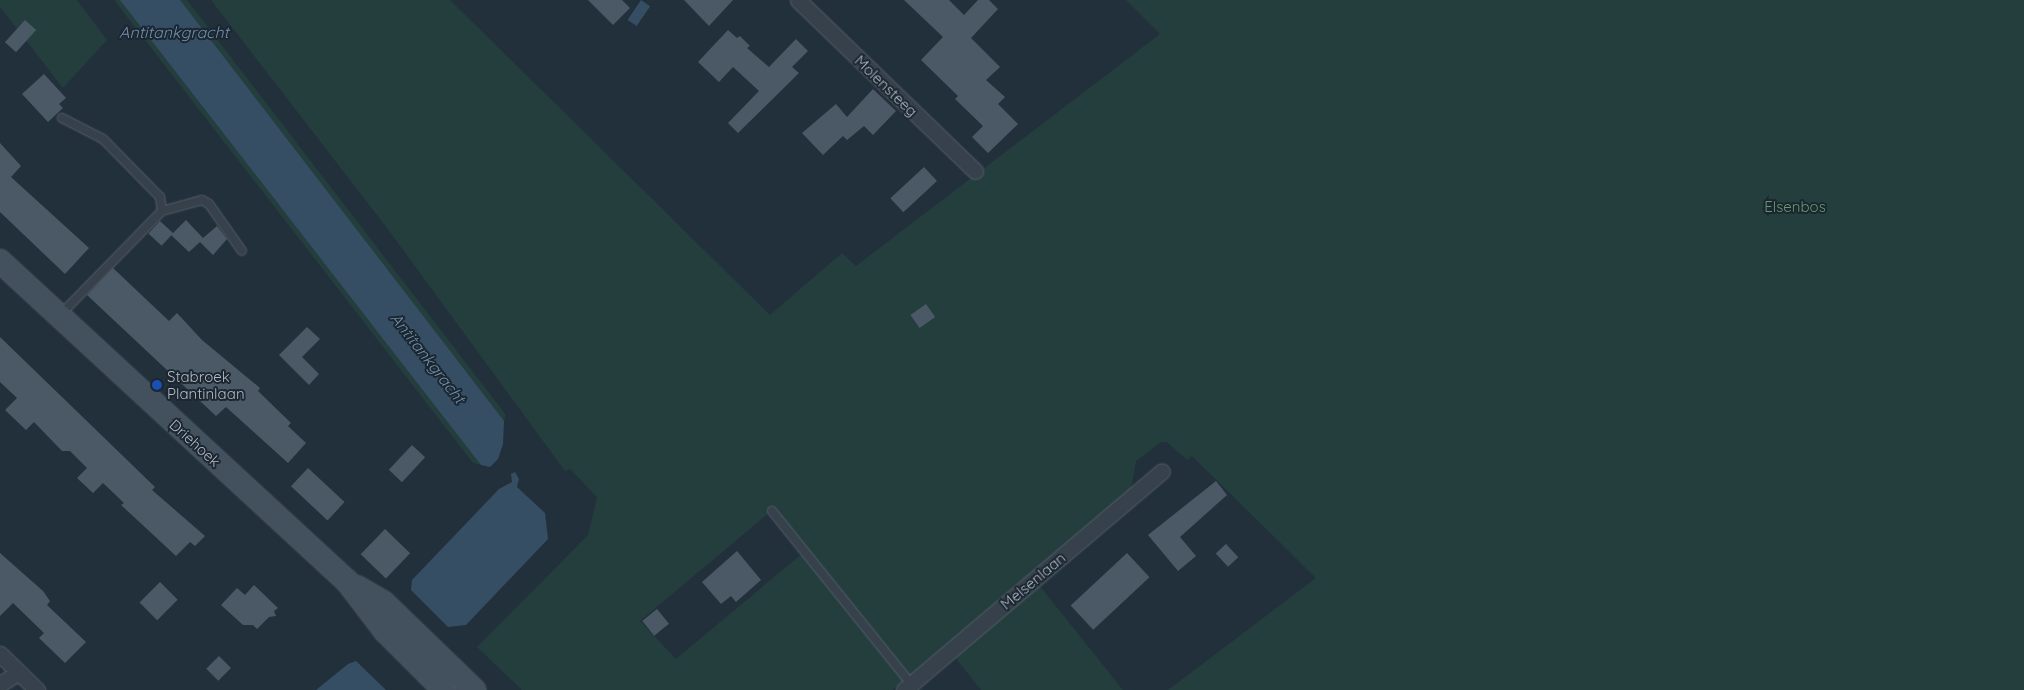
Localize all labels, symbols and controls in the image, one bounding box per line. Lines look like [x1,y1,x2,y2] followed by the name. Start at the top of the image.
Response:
[119,22,229,42] water label: Antitankgracht
[851,52,921,120] street label: Molensteeg
[1764,198,1826,216] park label: Elsenbos
[387,309,469,407] water label: Antitankgracht
[167,367,245,402] place label: Stabroek Plantinlaan
[151,379,163,391] marker: Stabroek Plantinlaan
[166,415,224,471] street label: Driehoek
[997,549,1069,613] street label: Melsenlaan

